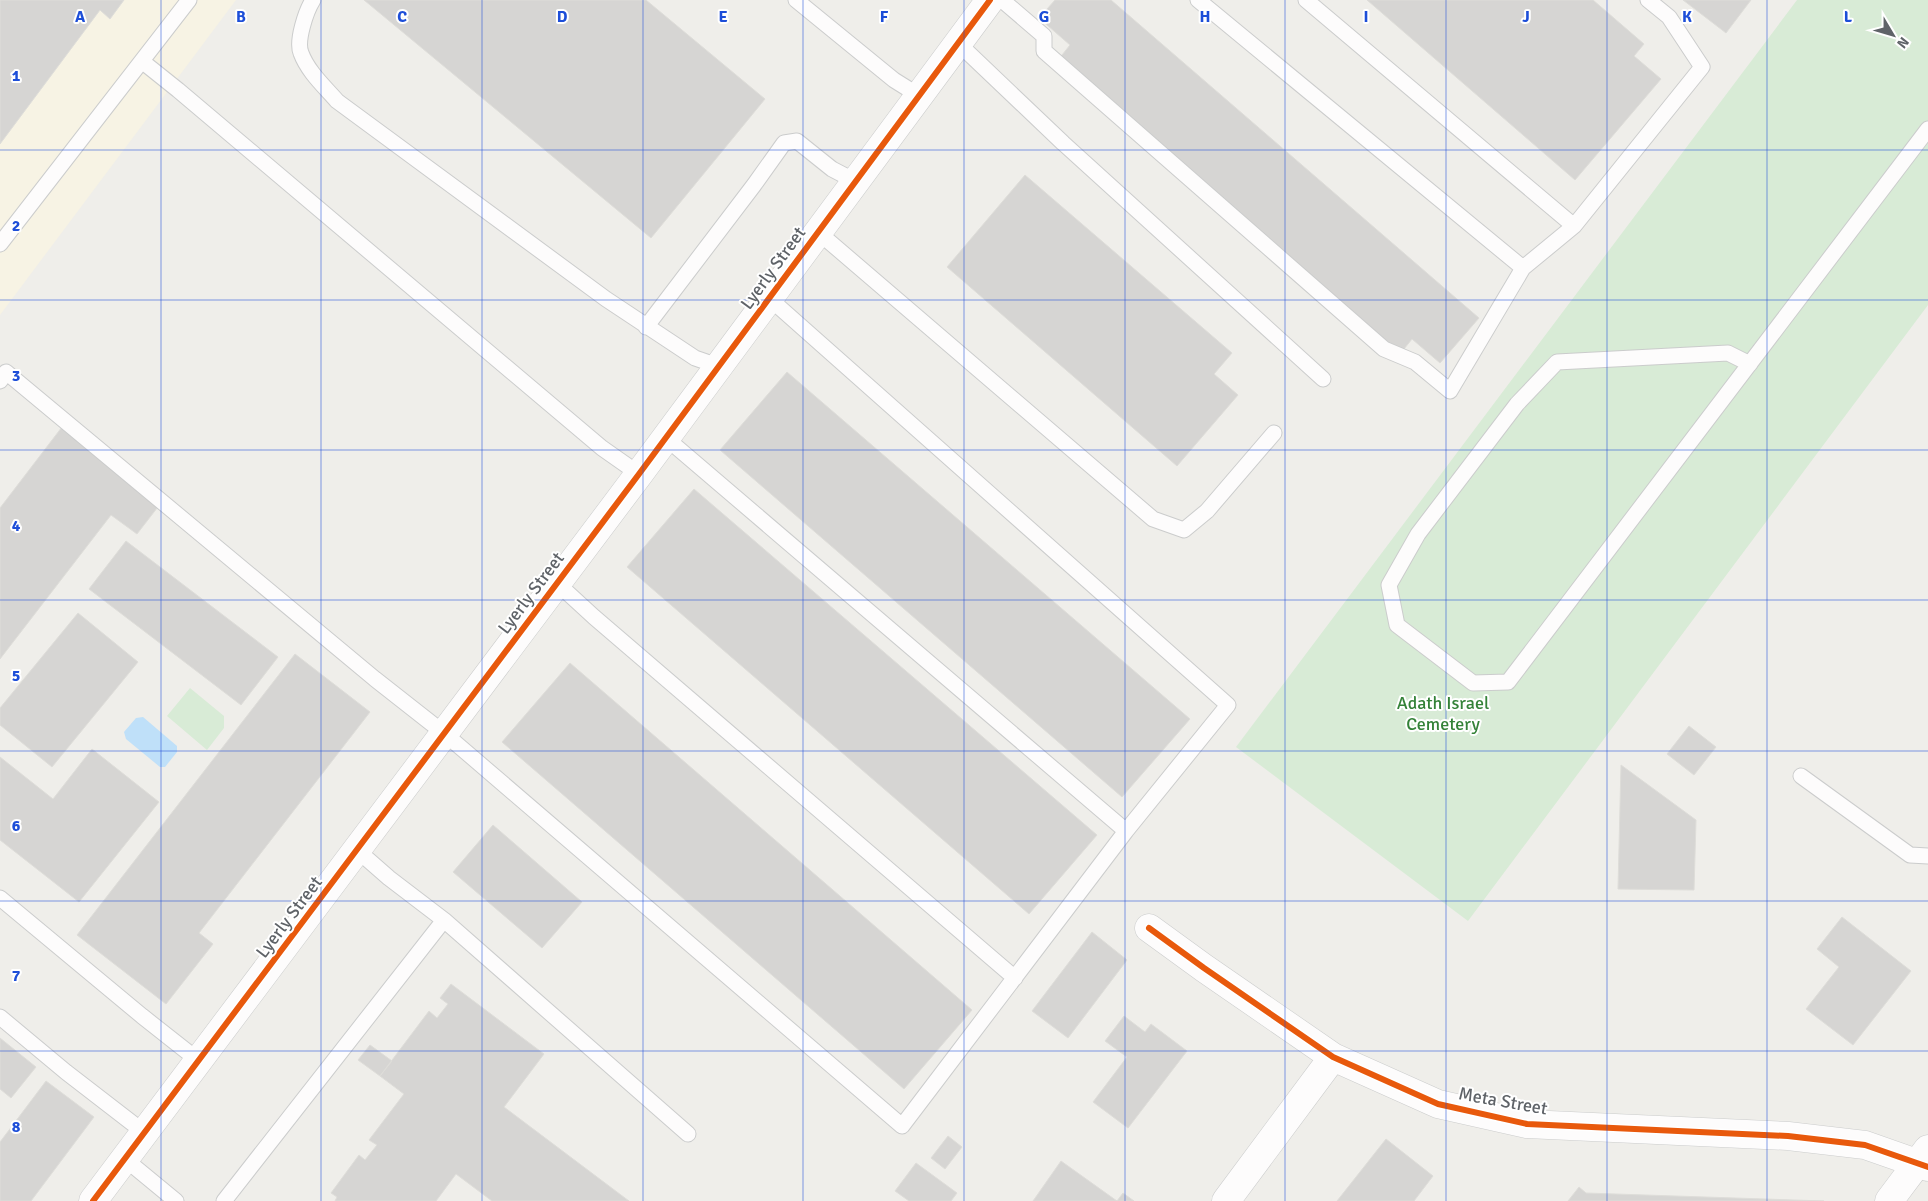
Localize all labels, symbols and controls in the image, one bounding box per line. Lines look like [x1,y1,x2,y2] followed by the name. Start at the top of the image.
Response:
[75,7,86,27] text: A
[236,7,246,27] text: B
[397,7,407,27] text: C
[557,7,568,27] text: D
[718,7,728,27] text: E
[880,7,889,27] text: F
[1039,7,1049,27] text: G
[1200,7,1210,27] text: H
[1363,7,1369,27] text: I
[1522,7,1530,27] text: J
[1682,7,1692,27] text: K
[1844,7,1853,27] text: L
[1868,10,1918,60] north arrow
[1893,34,1913,52] text: N
[12,66,21,86] text: 1
[12,216,20,236] text: 2
[736,222,810,314] street label: Lyerly Street
[12,366,20,386] text: 3
[12,516,21,536] text: 4
[493,548,569,638] street label: Lyerly Street
[12,666,20,686] text: 5
[1397,692,1489,735] park label: Adath Israel Cemetery
[12,816,21,836] text: 6
[251,872,327,962] street label: Lyerly Street
[12,966,21,986] text: 7
[1457,1082,1549,1120] street label: Meta Street
[12,1117,21,1137] text: 8

